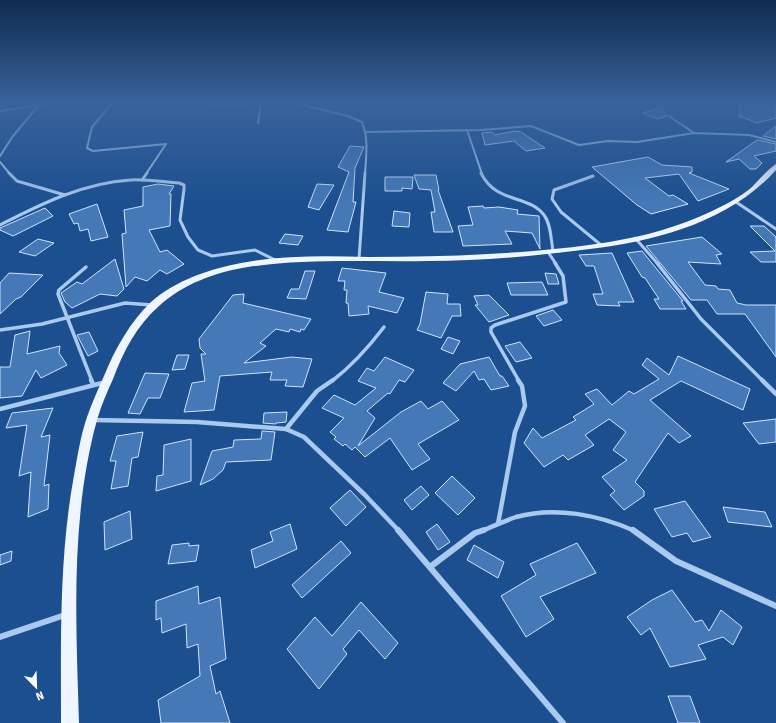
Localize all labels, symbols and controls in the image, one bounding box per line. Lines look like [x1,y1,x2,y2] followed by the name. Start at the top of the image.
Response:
[16,667,56,707] north arrow
[34,688,46,703] text: N

